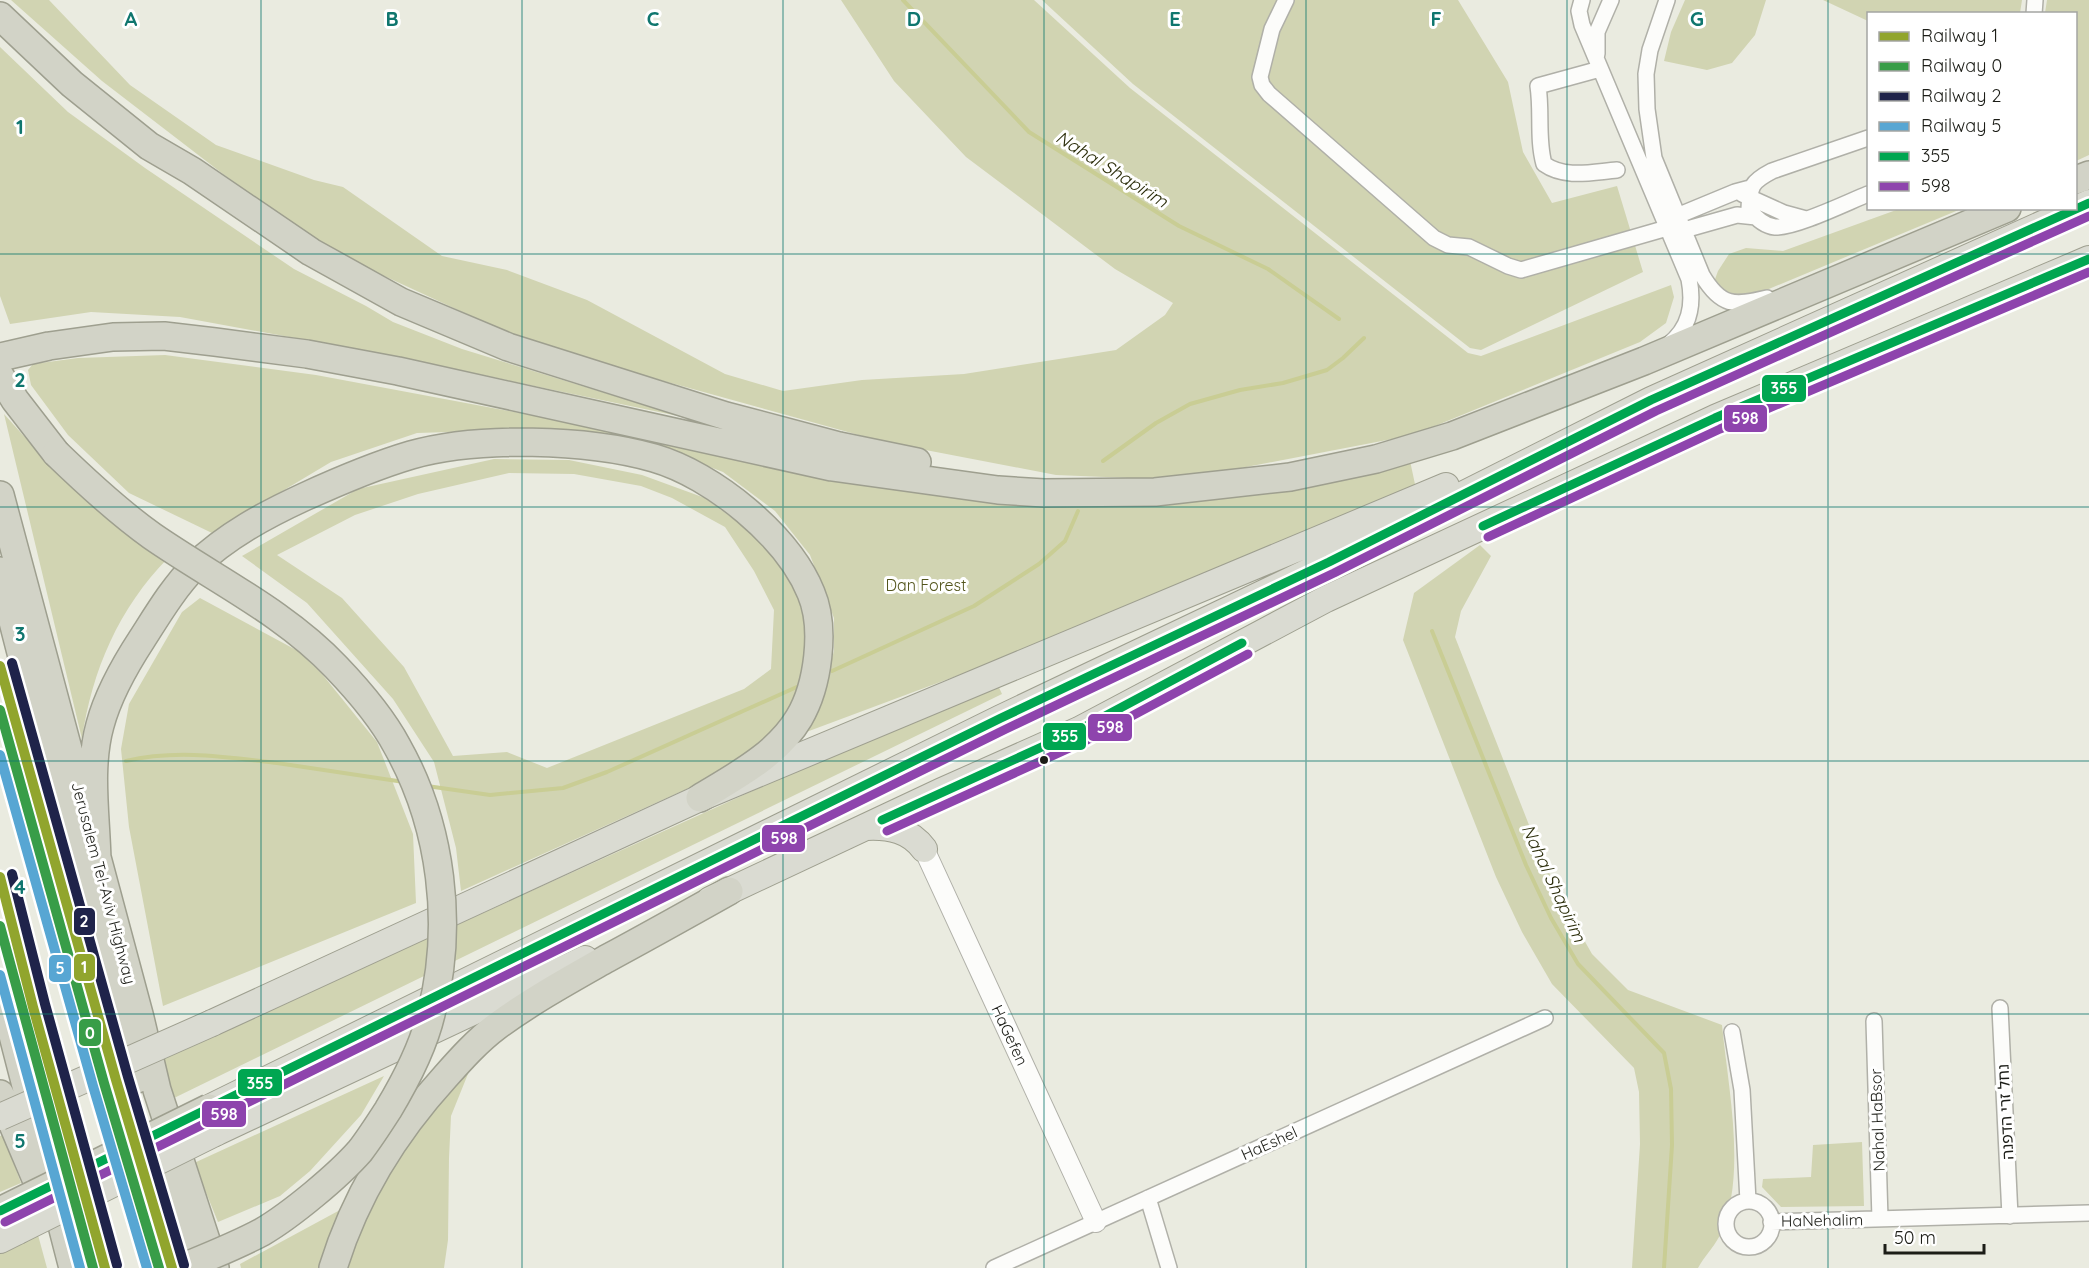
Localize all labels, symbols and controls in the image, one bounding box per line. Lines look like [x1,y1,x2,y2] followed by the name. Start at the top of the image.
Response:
[125,6,138,31] text: A
[385,6,399,31] text: B
[647,6,660,31] text: C
[907,6,921,31] text: D
[1169,6,1181,31] text: E
[1430,6,1442,31] text: F
[1690,6,1704,31] text: G
[1867,12,2077,210] legend
[1921,24,1998,47] text: Railway 1
[1921,54,2002,77] text: Railway 0
[1921,84,2001,107] text: Railway 2
[16,114,24,139] text: 1
[1921,114,2001,137] text: Railway 5
[1052,125,1173,213] water label: Nahal Shapirim
[1921,144,1950,167] text: 355
[1921,174,1951,197] text: 598
[14,367,26,392] text: 2
[1761,374,1807,403] line badge: 355
[1770,378,1798,398] text: 355
[1723,404,1768,433] line badge: 598
[1731,408,1759,428] text: 598
[885,575,967,595] park label: Dan Forest
[15,621,25,646] text: 3
[1087,713,1133,742] line badge: 598
[1096,717,1124,737] text: 598
[1042,722,1087,751] line badge: 355
[1051,726,1079,746] text: 355
[1038,754,1050,766] unlabelled marker
[67,780,141,986] street label: Jerusalem Tel-Aviv Highway
[1517,820,1592,946] water label: Nahal Shapirim
[761,824,806,853] line badge: 598
[770,828,798,848] text: 598
[14,874,26,899] text: 4
[73,907,96,936] line badge: 2
[79,911,89,931] text: 2
[73,953,96,982] line badge: 1
[48,954,72,983] line badge: 5
[81,957,87,977] text: 1
[55,958,65,978] text: 5
[987,1002,1033,1068] street label: HaGefen
[78,1018,102,1047] line badge: 0
[85,1023,95,1043] text: 0
[1993,1064,2017,1160] street label: נחל זרי הדפנה
[237,1068,283,1097] line badge: 355
[1865,1068,1889,1172] street label: Nahal HaBsor
[246,1073,274,1093] text: 355
[201,1100,247,1128] line badge: 598
[210,1104,238,1124] text: 598
[1238,1122,1300,1164] street label: HaEshel
[14,1128,26,1153] text: 5
[1781,1209,1863,1231] street label: HaNehalim
[1885,1217,1984,1255] scale bar
[1894,1226,1936,1249] text: 50 m

